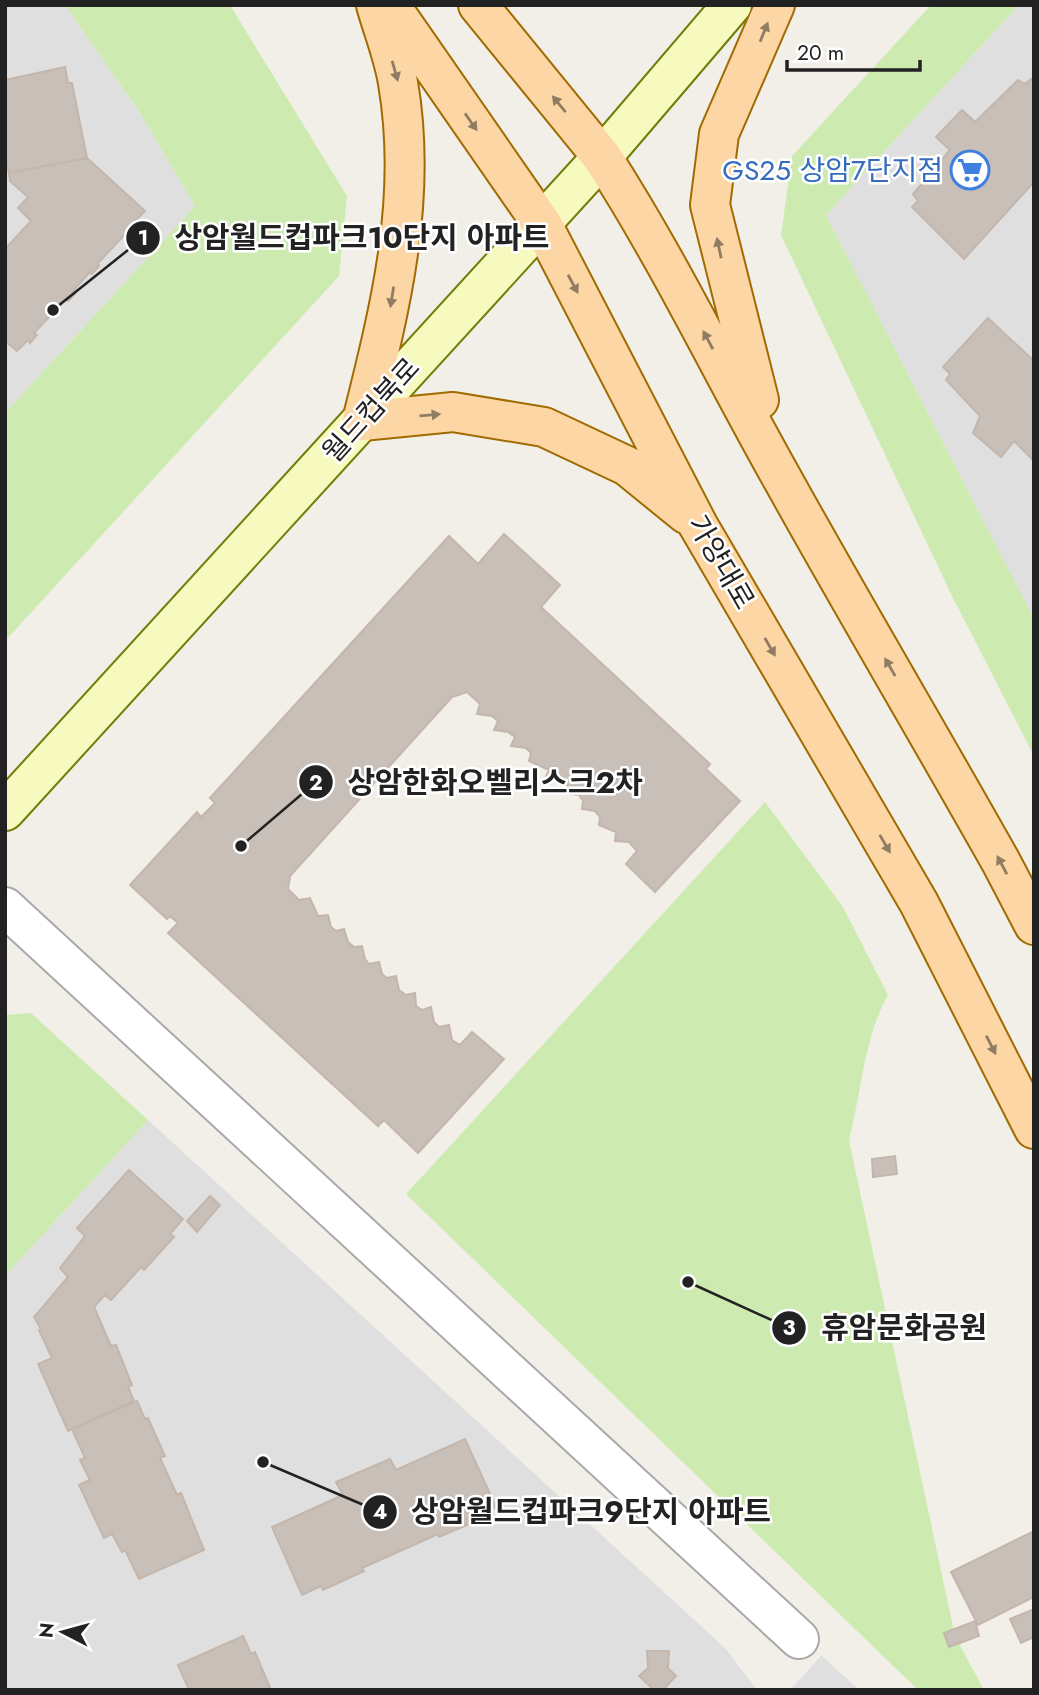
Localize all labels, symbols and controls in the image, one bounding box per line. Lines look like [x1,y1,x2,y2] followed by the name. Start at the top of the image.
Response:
[759,21,770,42] one-way arrow
[787,28,920,72] scale bar
[797,38,844,68] text: 20 m
[390,61,400,82] one-way arrow
[552,96,567,113] one-way arrow
[464,113,478,131] one-way arrow
[949,149,991,191] supermarket icon: GS25 상암7단지점
[722,150,943,191] place label: GS25 상암7단지점
[125,212,563,263] callout: 상암월드컵파크10단지 아파트
[174,216,550,259] text: 상암월드컵파크10단지 아파트
[138,223,148,253] text: 1
[714,237,725,259] one-way arrow
[568,274,579,294] one-way arrow
[386,286,397,308] one-way arrow
[702,330,713,350] one-way arrow
[313,348,429,472] street label: 월드컵북로
[419,409,441,420] one-way arrow
[677,507,765,617] street label: 가양대로
[764,638,776,657] one-way arrow
[884,658,896,677] one-way arrow
[299,757,657,808] callout: 상암한화오벨리스크2차
[347,761,643,804] text: 상암한화오벨리스크2차
[309,768,323,798] text: 2
[878,834,891,853] one-way arrow
[997,855,1008,875] one-way arrow
[985,1035,996,1055] one-way arrow
[772,1302,1000,1353] callout: 휴암문화공원
[821,1306,987,1349] text: 휴암문화공원
[782,1313,796,1343] text: 3
[362,1486,786,1537] callout: 상암월드컵파크9단지 아파트
[411,1490,771,1533] text: 상암월드컵파크9단지 아파트
[373,1497,387,1527] text: 4
[28,1597,98,1667] north arrow
[32,1621,61,1639] text: N

